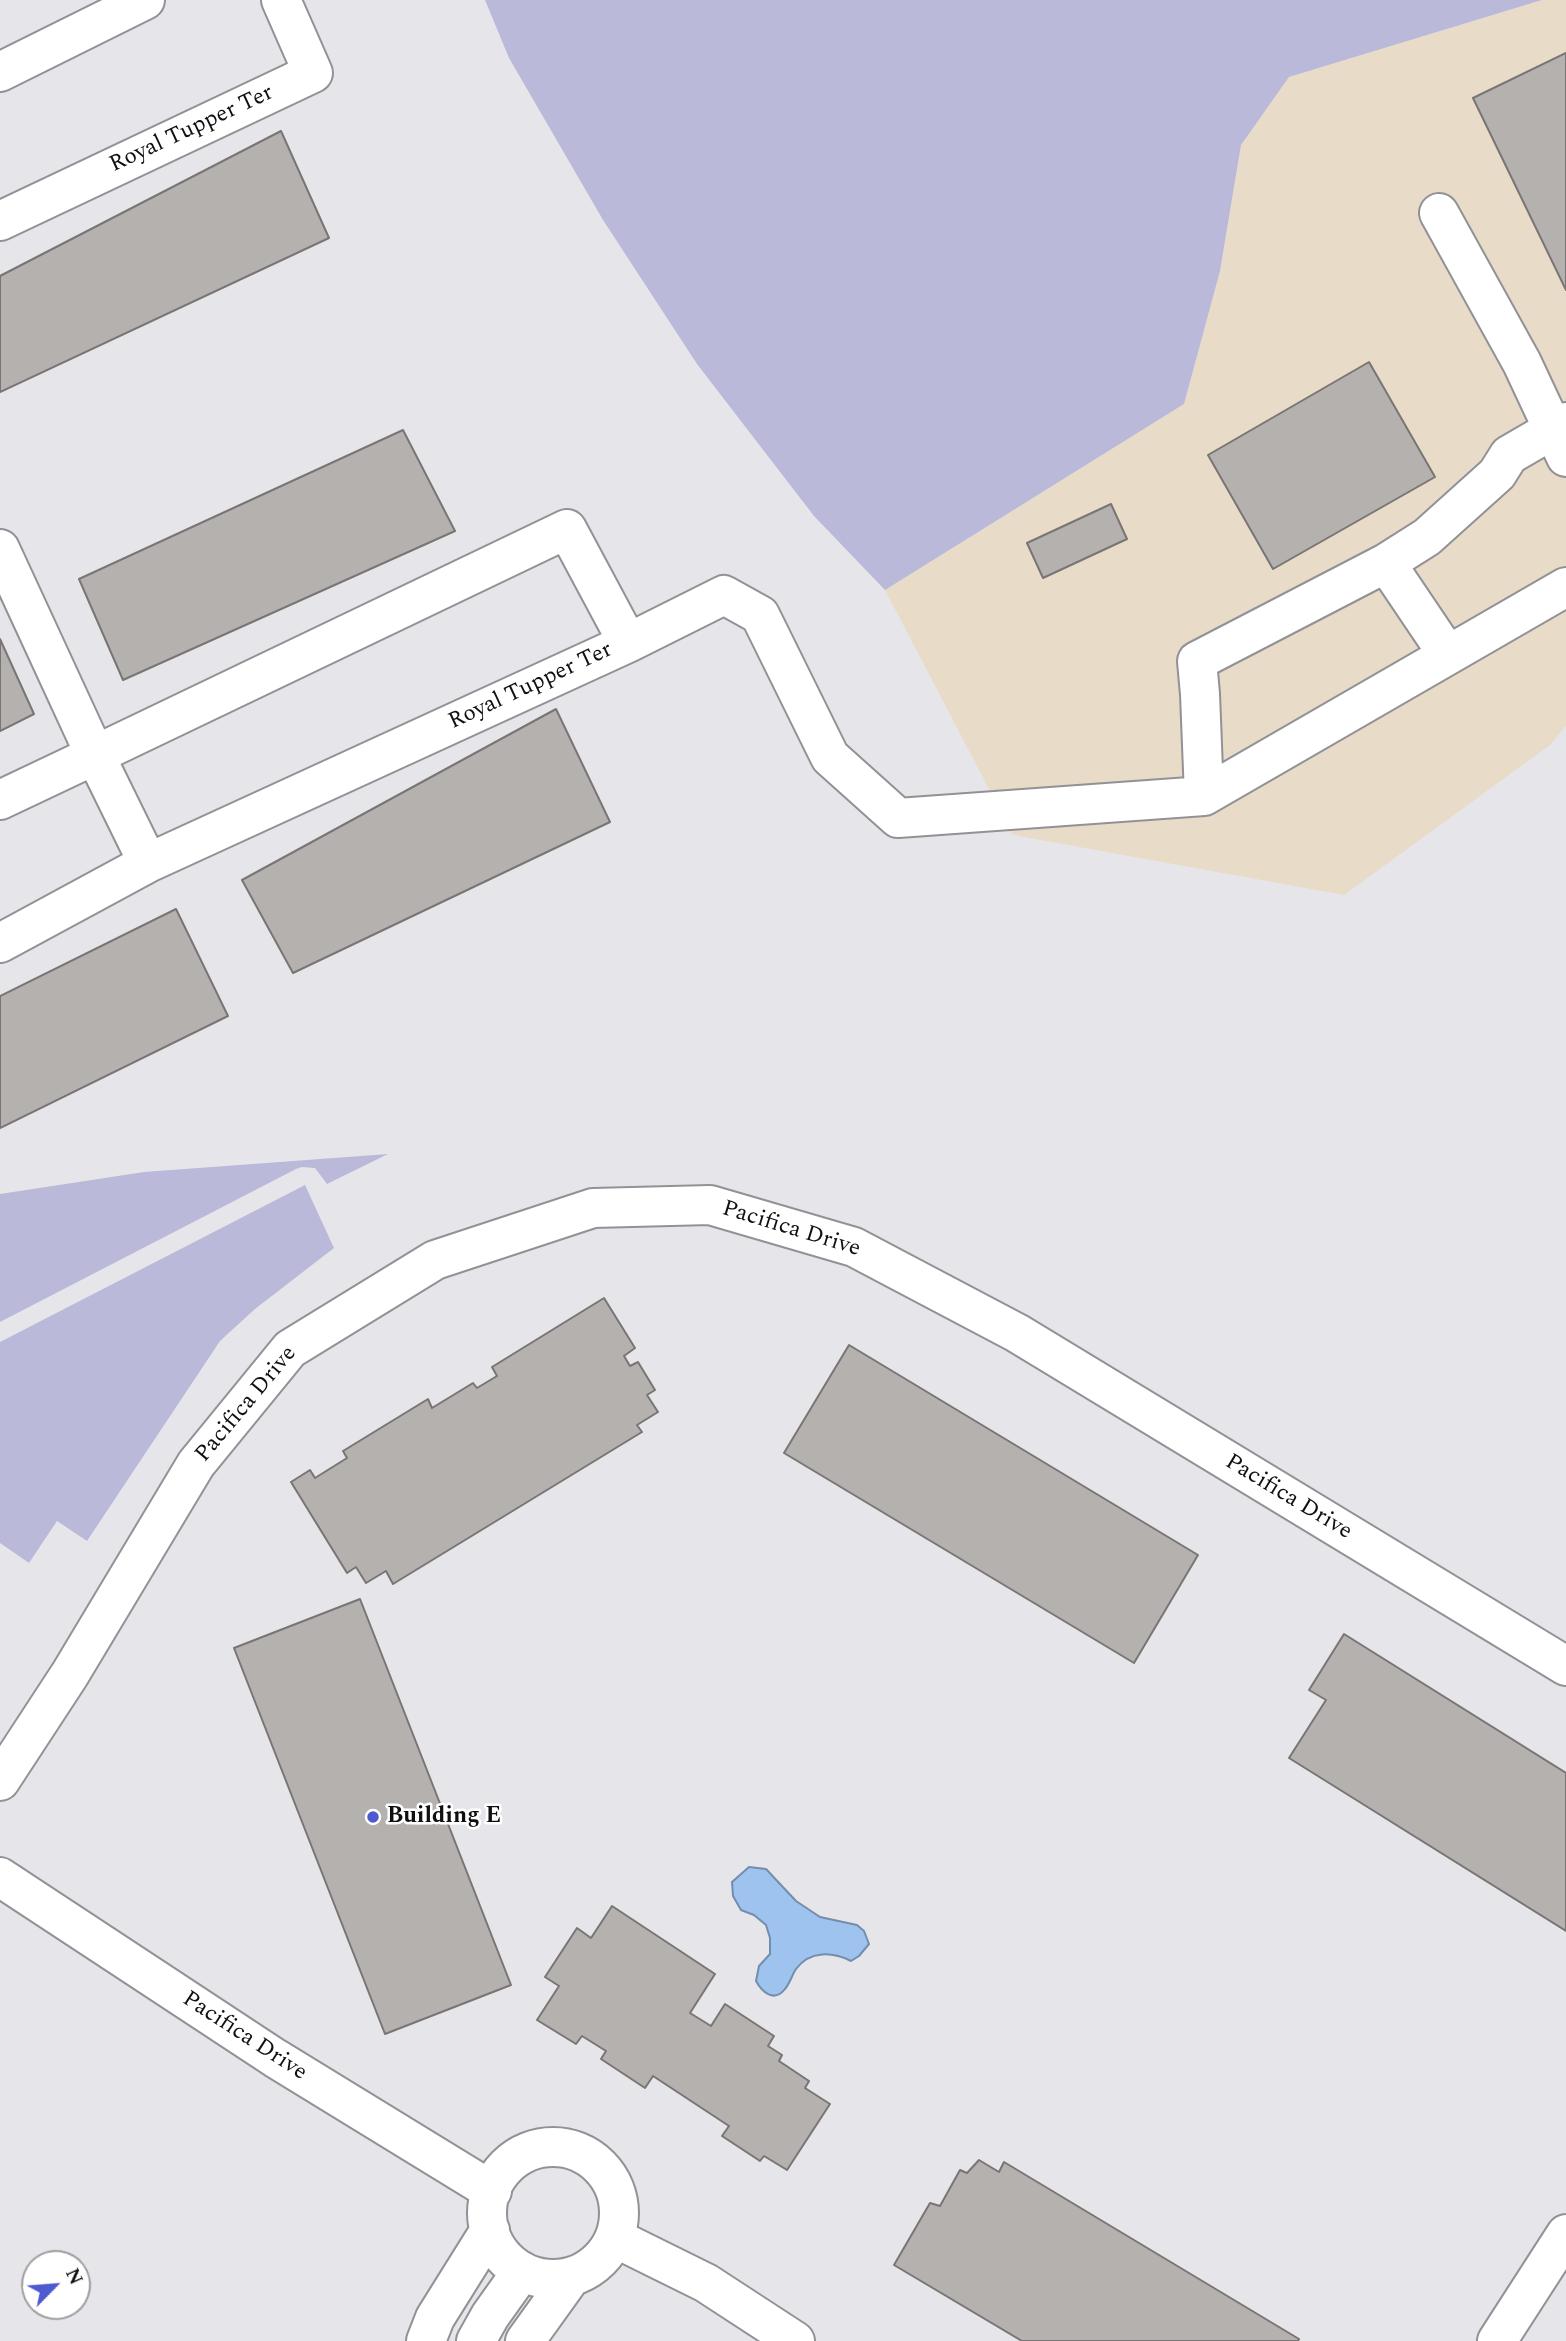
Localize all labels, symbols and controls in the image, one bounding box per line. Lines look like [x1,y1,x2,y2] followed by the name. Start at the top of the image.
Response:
[106,80,278,180] street label: Royal Tupper Ter
[445,637,617,737] street label: Royal Tupper Ter
[719,1196,863,1264] street label: Pacifica Drive
[190,1341,304,1469] street label: Pacifica Drive
[1220,1449,1356,1547] street label: Pacifica Drive
[387,1803,501,1831] place label: Building E
[365,1809,381,1825] marker: Building E
[176,1986,312,2088] street label: Pacifica Drive
[21,2250,91,2320] north arrow
[57,2264,90,2290] text: N

